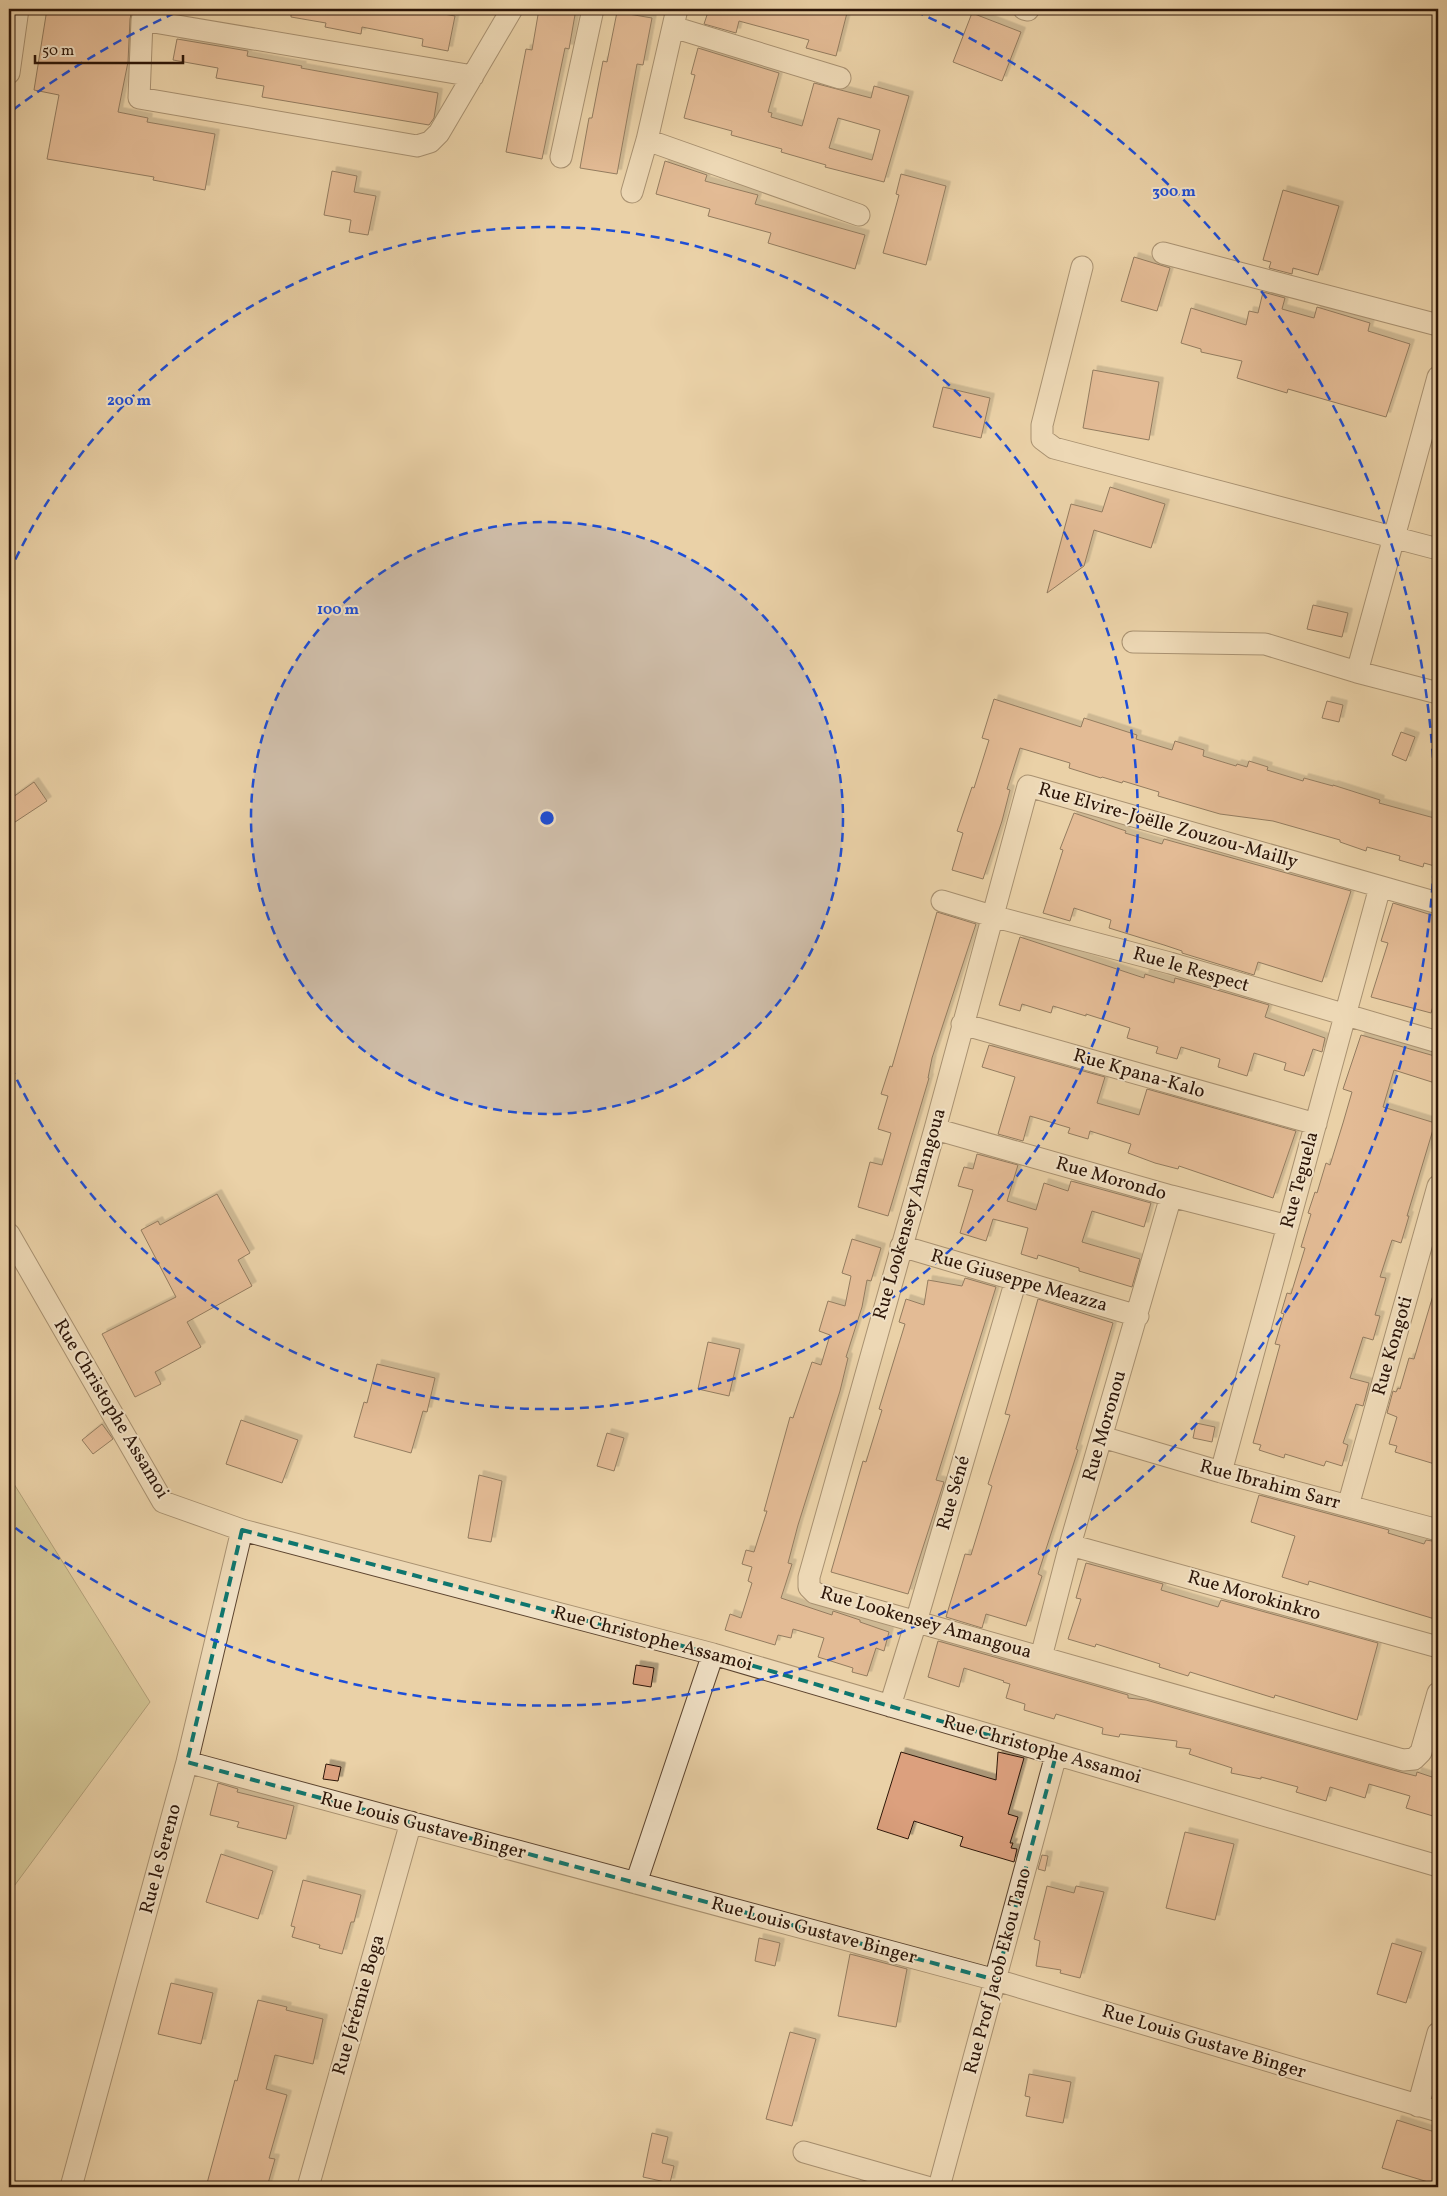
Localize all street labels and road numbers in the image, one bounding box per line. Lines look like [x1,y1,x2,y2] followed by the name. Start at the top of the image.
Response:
[1035,776,1301,876] street label: Rue Elvire-Joëlle Zouzou-Mailly
[1130,941,1252,999] street label: Rue le Respect
[1070,1043,1208,1105] street label: Rue Kpana-Kalo
[867,1105,953,1323] street label: Rue Lookensey Amangoua
[1275,1129,1325,1231] street label: Rue Teguela
[1053,1151,1169,1207] street label: Rue Morondo
[928,1243,1110,1319] street label: Rue Giuseppe Meazza
[1366,1293,1420,1399] street label: Rue Kongoti
[47,1314,175,1504] street label: Rue Christophe Assamoi
[1077,1368,1133,1484] street label: Rue Moronou
[931,1453,977,1533] street label: Rue Séné
[1197,1454,1343,1516] street label: Rue Ibrahim Sarr
[1184,1565,1324,1627] street label: Rue Morokinkro
[817,1580,1035,1666] street label: Rue Lookensey Amangoua
[551,1600,756,1678] street label: Rue Christophe Assamoi
[940,1709,1144,1791] street label: Rue Christophe Assamoi
[317,1786,529,1866] street label: Rue Louis Gustave Binger
[134,1801,188,1917] street label: Rue le Sereno
[958,1865,1038,2077] street label: Rue Prof Jacob Ekou Tano
[708,1891,920,1971] street label: Rue Louis Gustave Binger
[326,1932,392,2078] street label: Rue Jérémie Boga
[1099,1999,1309,2085] street label: Rue Louis Gustave Binger

